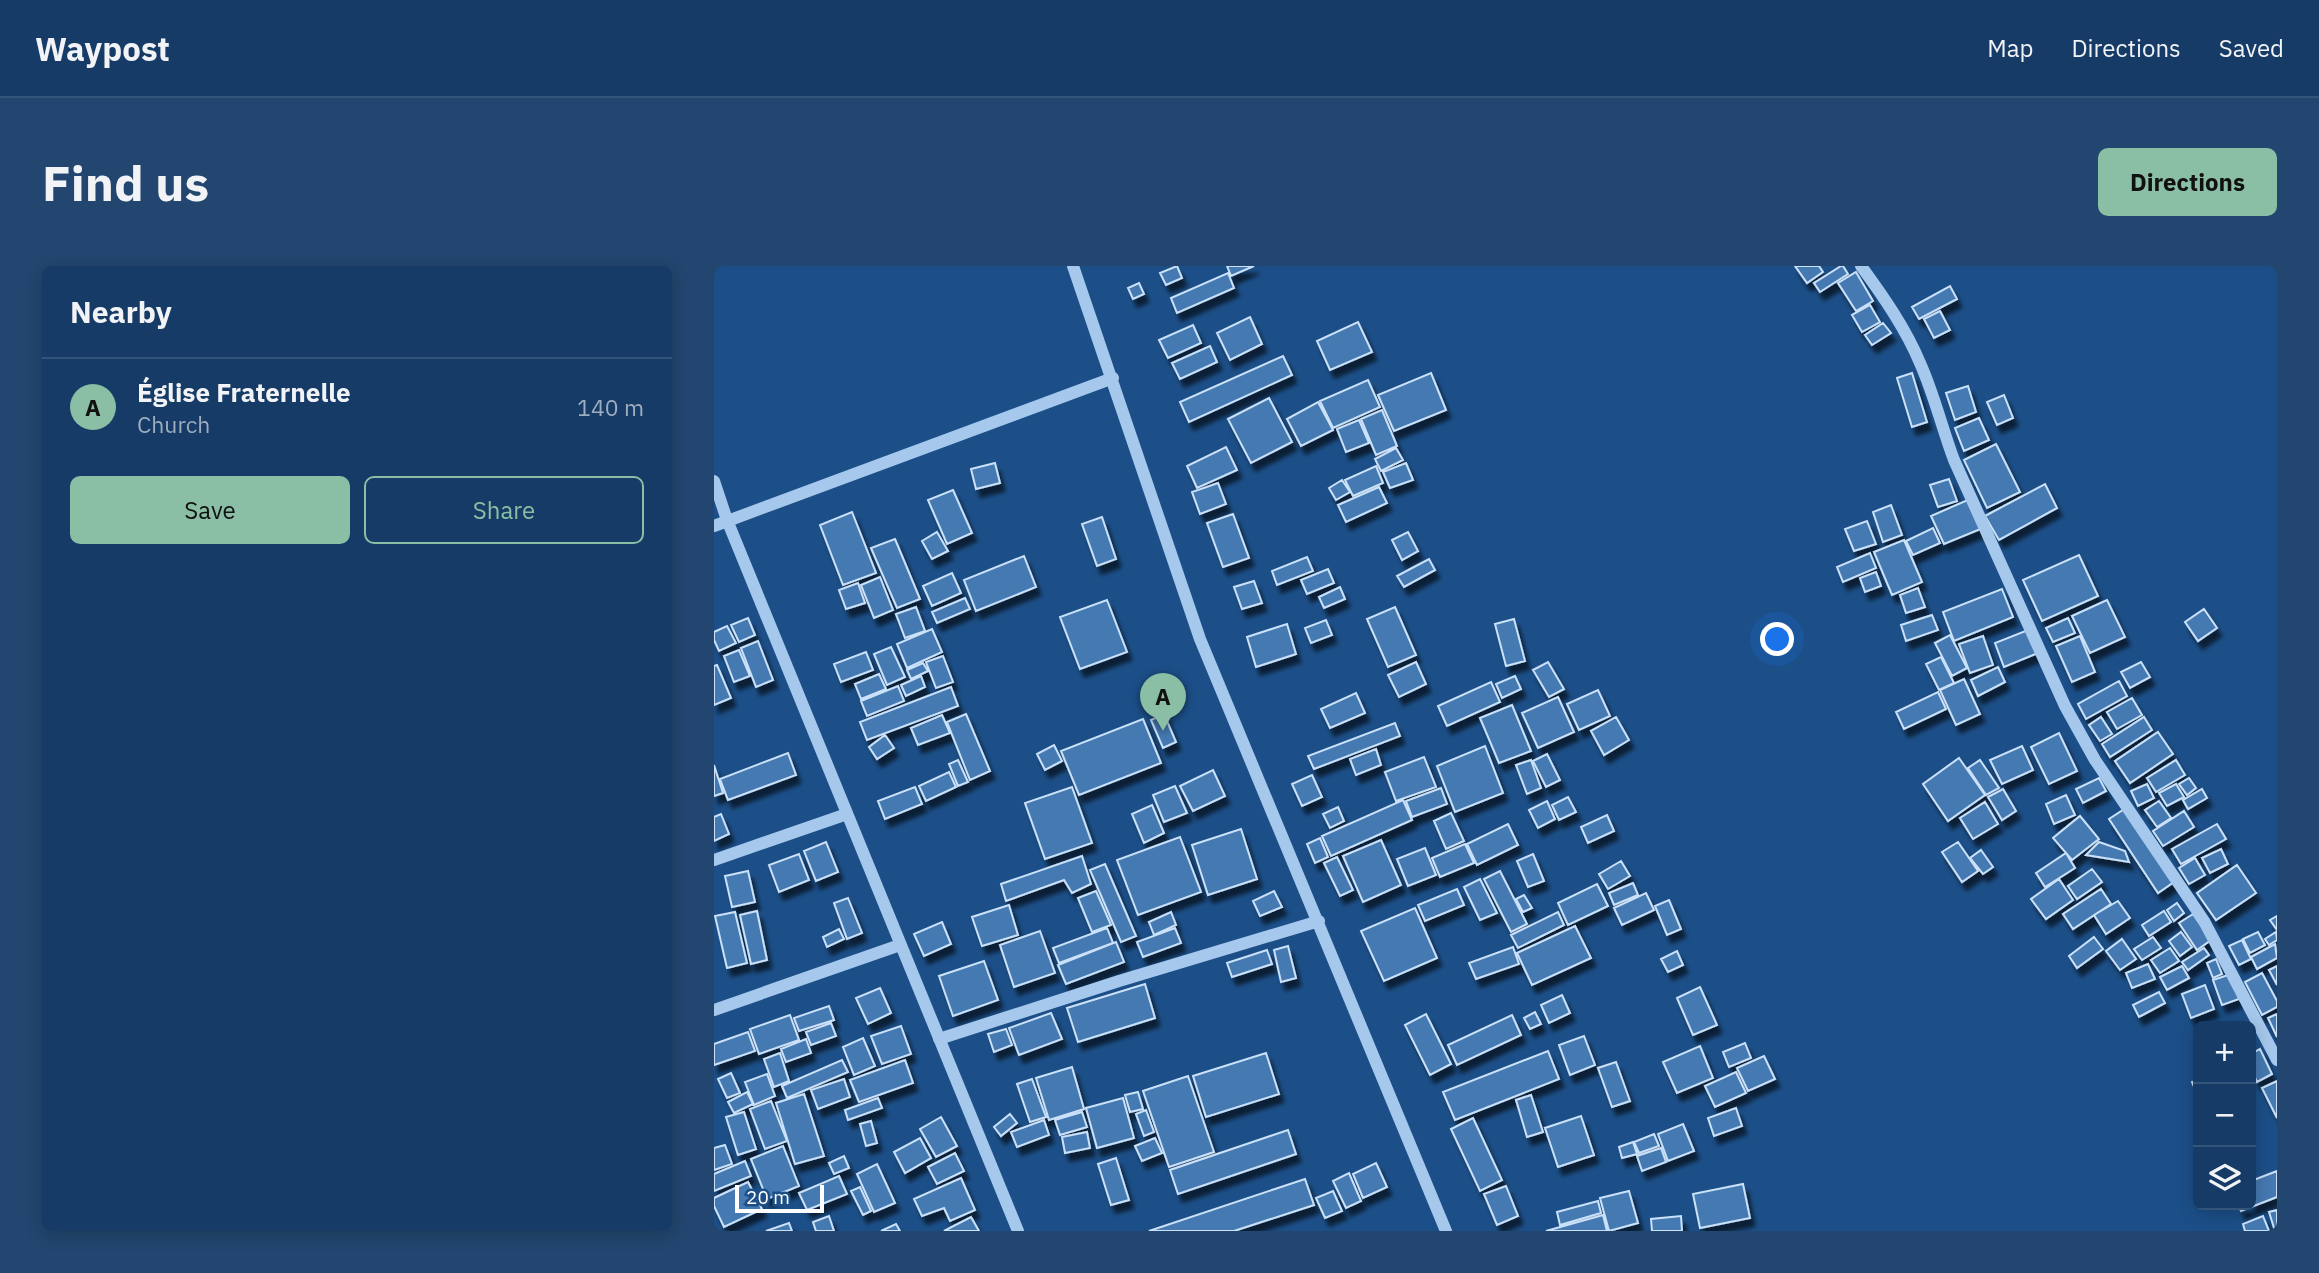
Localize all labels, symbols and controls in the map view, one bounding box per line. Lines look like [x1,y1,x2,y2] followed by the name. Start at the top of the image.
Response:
[35,27,170,70] text: Waypost
[1987,32,2033,64] text: Map
[2071,32,2181,64] text: Directions
[2219,32,2284,64] text: Saved
[2098,148,2277,216] button: Directions
[42,151,209,214] text: Find us
[70,292,172,331] text: Nearby
[137,375,351,409] text: Église Fraternelle
[85,392,101,422] text: A
[577,392,644,422] text: 140 m
[137,409,210,439] text: Church
[70,476,350,544] button: Save
[364,476,644,544] button: Share
[1760,622,1794,656] your location
[1140,673,1186,731] pin: A
[2193,1021,2256,1210] map controls
[2193,1021,2256,1084] button: +
[2193,1084,2256,1147] button: −
[2193,1147,2256,1210] button: layers
[735,1182,824,1214] scale bar
[746,1185,790,1209] text: 20 m

